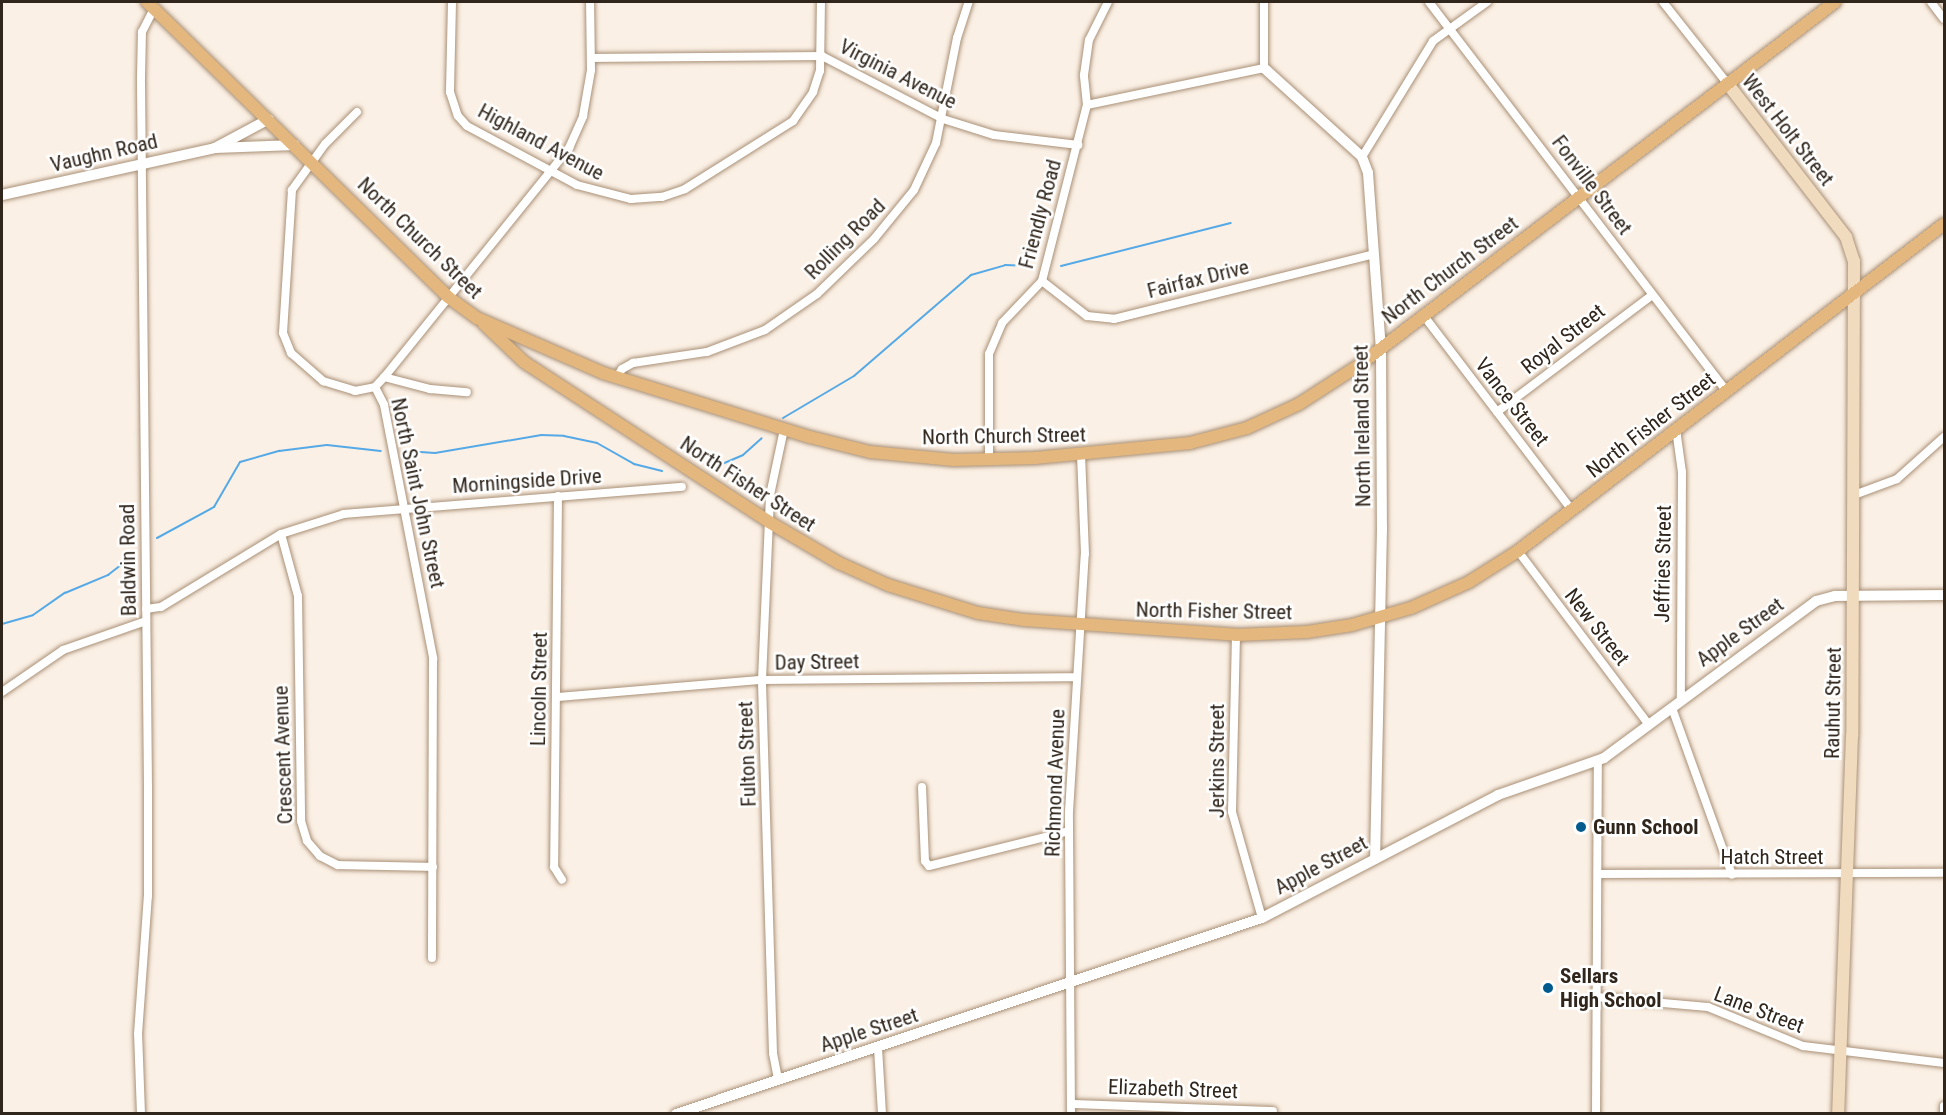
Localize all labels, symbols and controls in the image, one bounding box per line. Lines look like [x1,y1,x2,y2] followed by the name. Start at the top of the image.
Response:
[835,34,961,114] street label: Virginia Avenue
[1737,69,1839,191] street label: West Holt Street
[474,98,608,186] street label: Highland Avenue
[48,128,160,178] street label: Vaughn Road
[1546,130,1638,240] street label: Fonville Street
[1013,157,1067,271] street label: Friendly Road
[352,172,488,304] street label: North Church Street
[799,193,891,285] street label: Rolling Road
[1377,211,1523,329] street label: North Church Street
[1145,254,1251,304] street label: Fairfax Drive
[1516,299,1610,379] street label: Royal Street
[1348,345,1376,507] street label: North Ireland Street
[1470,353,1554,451] street label: Vance Street
[1582,367,1720,483] street label: North Fisher Street
[386,396,450,590] street label: North Saint John Street
[922,422,1086,450] street label: North Church Street
[675,431,821,537] street label: North Fisher Street
[451,463,603,499] street label: Morningside Drive
[114,504,142,616] street label: Baldwin Road
[1649,505,1677,623] street label: Jeffries Street
[1559,584,1635,670] street label: New Street
[1692,592,1788,672] street label: Apple Street
[1136,597,1292,625] street label: North Fisher Street
[525,632,553,746] street label: Lincoln Street
[1819,647,1847,759] street label: Rauhut Street
[774,649,860,675] street label: Day Street
[268,685,298,825] street label: Crescent Avenue
[733,701,761,807] street label: Fulton Street
[1204,704,1230,818] street label: Jerkins Street
[1040,709,1070,857] street label: Richmond Avenue
[1593,814,1699,840] place label: Gunn School
[1574,820,1588,834] marker: Gunn School
[1270,830,1372,900] street label: Apple Street
[1720,844,1824,870] street label: Hatch Street
[1560,963,1661,1013] place label: Sellars High School
[1541,981,1555,995] marker: Sellars High School
[1711,981,1807,1039] street label: Lane Street
[817,1002,921,1058] street label: Apple Street
[1108,1074,1238,1104] street label: Elizabeth Street

